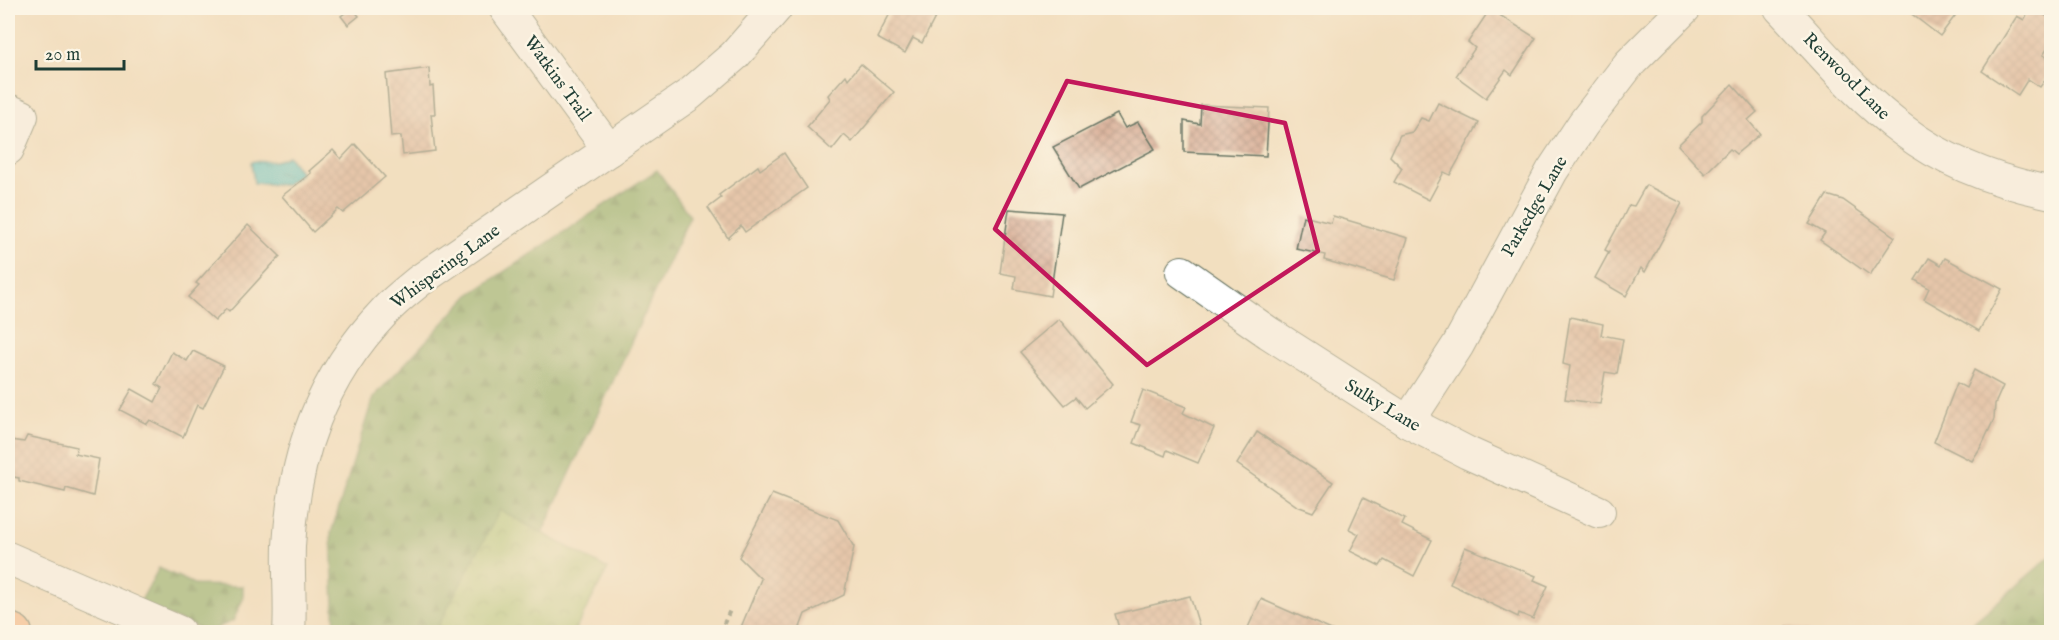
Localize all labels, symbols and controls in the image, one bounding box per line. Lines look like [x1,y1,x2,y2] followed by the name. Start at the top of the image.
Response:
[1797,29,1894,126] street label: Renwood Lane
[518,32,596,126] street label: Watkins Trail
[36,33,124,71] scale bar
[45,44,80,67] text: 20 m
[1497,152,1573,261] street label: Parkedge Lane
[387,220,505,315] street label: Whispering Lane
[1340,375,1424,438] street label: Sulky Lane

